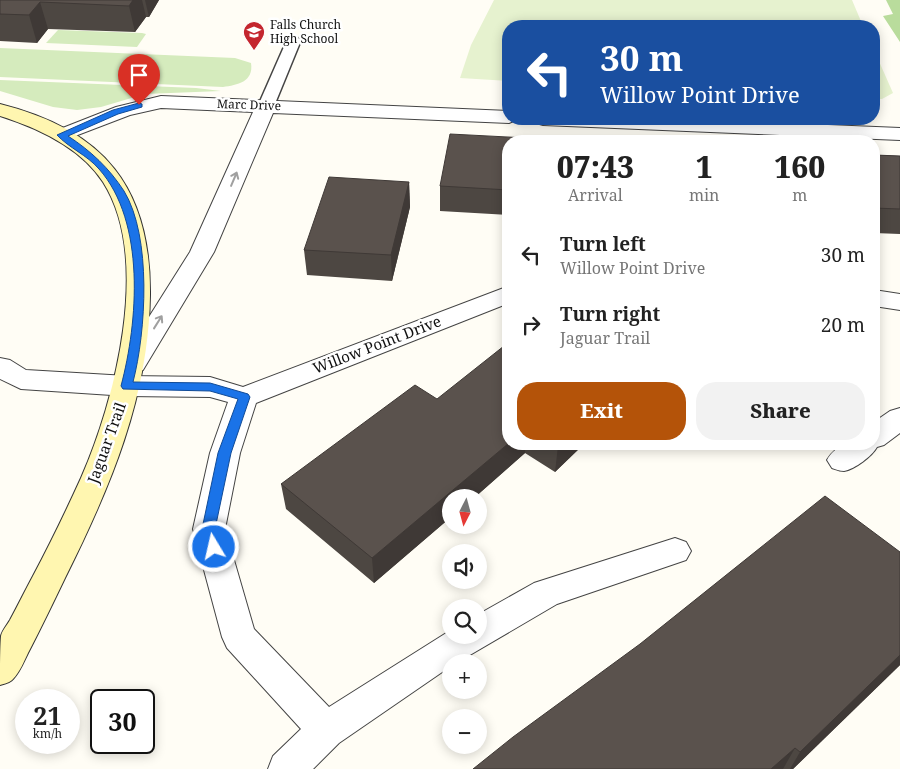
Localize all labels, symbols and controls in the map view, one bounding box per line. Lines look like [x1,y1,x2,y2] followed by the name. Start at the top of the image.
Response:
[270,16,341,47] place label: Falls Church High School
[242,20,266,51] school or university icon: Falls Church High School
[600,34,683,81] text: 30 m
[517,40,582,105] icon: left
[118,54,160,105] pin
[125,61,153,89] icon: arrive
[600,79,800,109] text: Willow Point Drive
[217,95,281,114] street label: Marc Drive
[557,146,634,187] text: 07:43
[696,146,713,187] text: 1
[774,146,825,187] text: 160
[229,172,239,187] one-way arrow
[568,184,623,206] text: Arrival
[689,184,719,206] text: min
[792,184,807,206] text: m
[560,231,646,257] text: Turn left
[517,241,545,269] icon: left
[821,242,865,268] text: 30 m
[560,257,705,279] text: Willow Point Drive
[560,301,660,327] text: Turn right
[310,310,444,378] street label: Willow Point Drive
[517,311,545,339] icon: right
[821,312,865,338] text: 20 m
[154,316,164,330] one-way arrow
[560,327,650,349] text: Jaguar Trail
[517,382,686,440] button: Exit
[696,382,865,440] button: Share
[82,399,130,487] street label: Jaguar Trail
[442,489,488,534] north arrow
[442,489,487,754] map controls
[187,520,239,572] position arrow
[442,544,487,589] button: sound
[442,599,487,644] button: search
[442,654,487,699] button: +
[90,689,155,754] speed limit sign: 30
[33,698,62,732] text: 21
[442,709,487,754] button: −
[33,725,62,742] text: km/h

